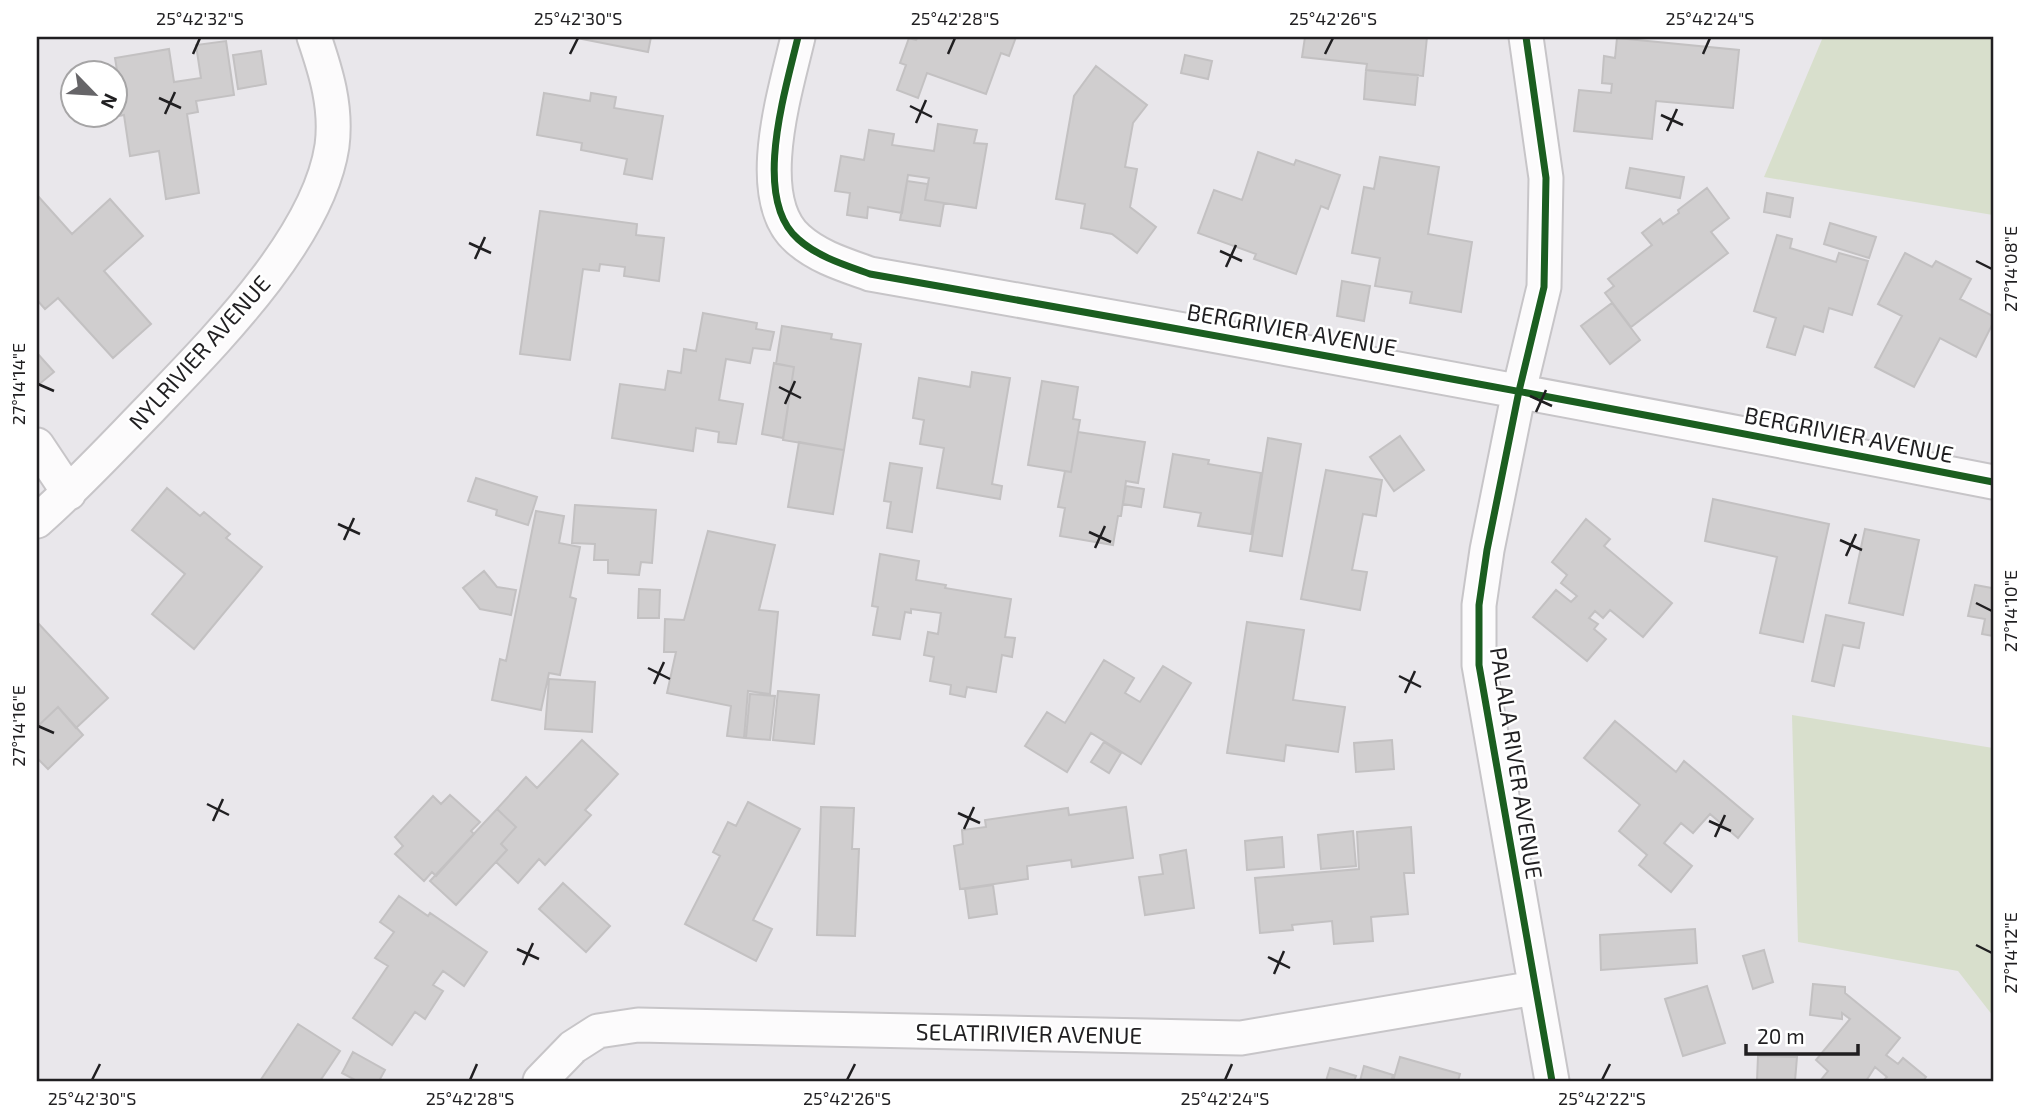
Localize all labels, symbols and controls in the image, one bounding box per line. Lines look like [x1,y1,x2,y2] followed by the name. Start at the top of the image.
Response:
[156,7,244,29] text: 25°42'32"S
[534,7,622,29] text: 25°42'30"S
[911,7,999,29] text: 25°42'28"S
[1289,7,1377,29] text: 25°42'26"S
[1666,7,1754,29] text: 25°42'24"S
[60,60,130,130] north arrow
[97,90,123,112] text: N
[1999,226,2021,312] text: 27°14'08"E
[122,269,276,435] street label: NYLRIVIER AVENUE
[1185,297,1399,361] street label: BERGRIVIER AVENUE
[7,343,29,425] text: 27°14'14"E
[1742,400,1956,468] street label: BERGRIVIER AVENUE
[1999,570,2021,652] text: 27°14'10"E
[1485,645,1549,881] street label: PALALA RIVER AVENUE
[7,685,29,767] text: 27°14'16"E
[1999,912,2021,994] text: 27°14'12"E
[1746,1013,1858,1057] scale bar
[915,1017,1143,1049] street label: SELATIRIVIER AVENUE
[1757,1023,1805,1048] text: 20 m
[48,1087,136,1109] text: 25°42'30"S
[426,1087,514,1109] text: 25°42'28"S
[803,1087,891,1109] text: 25°42'26"S
[1181,1087,1269,1109] text: 25°42'24"S
[1558,1087,1646,1109] text: 25°42'22"S

